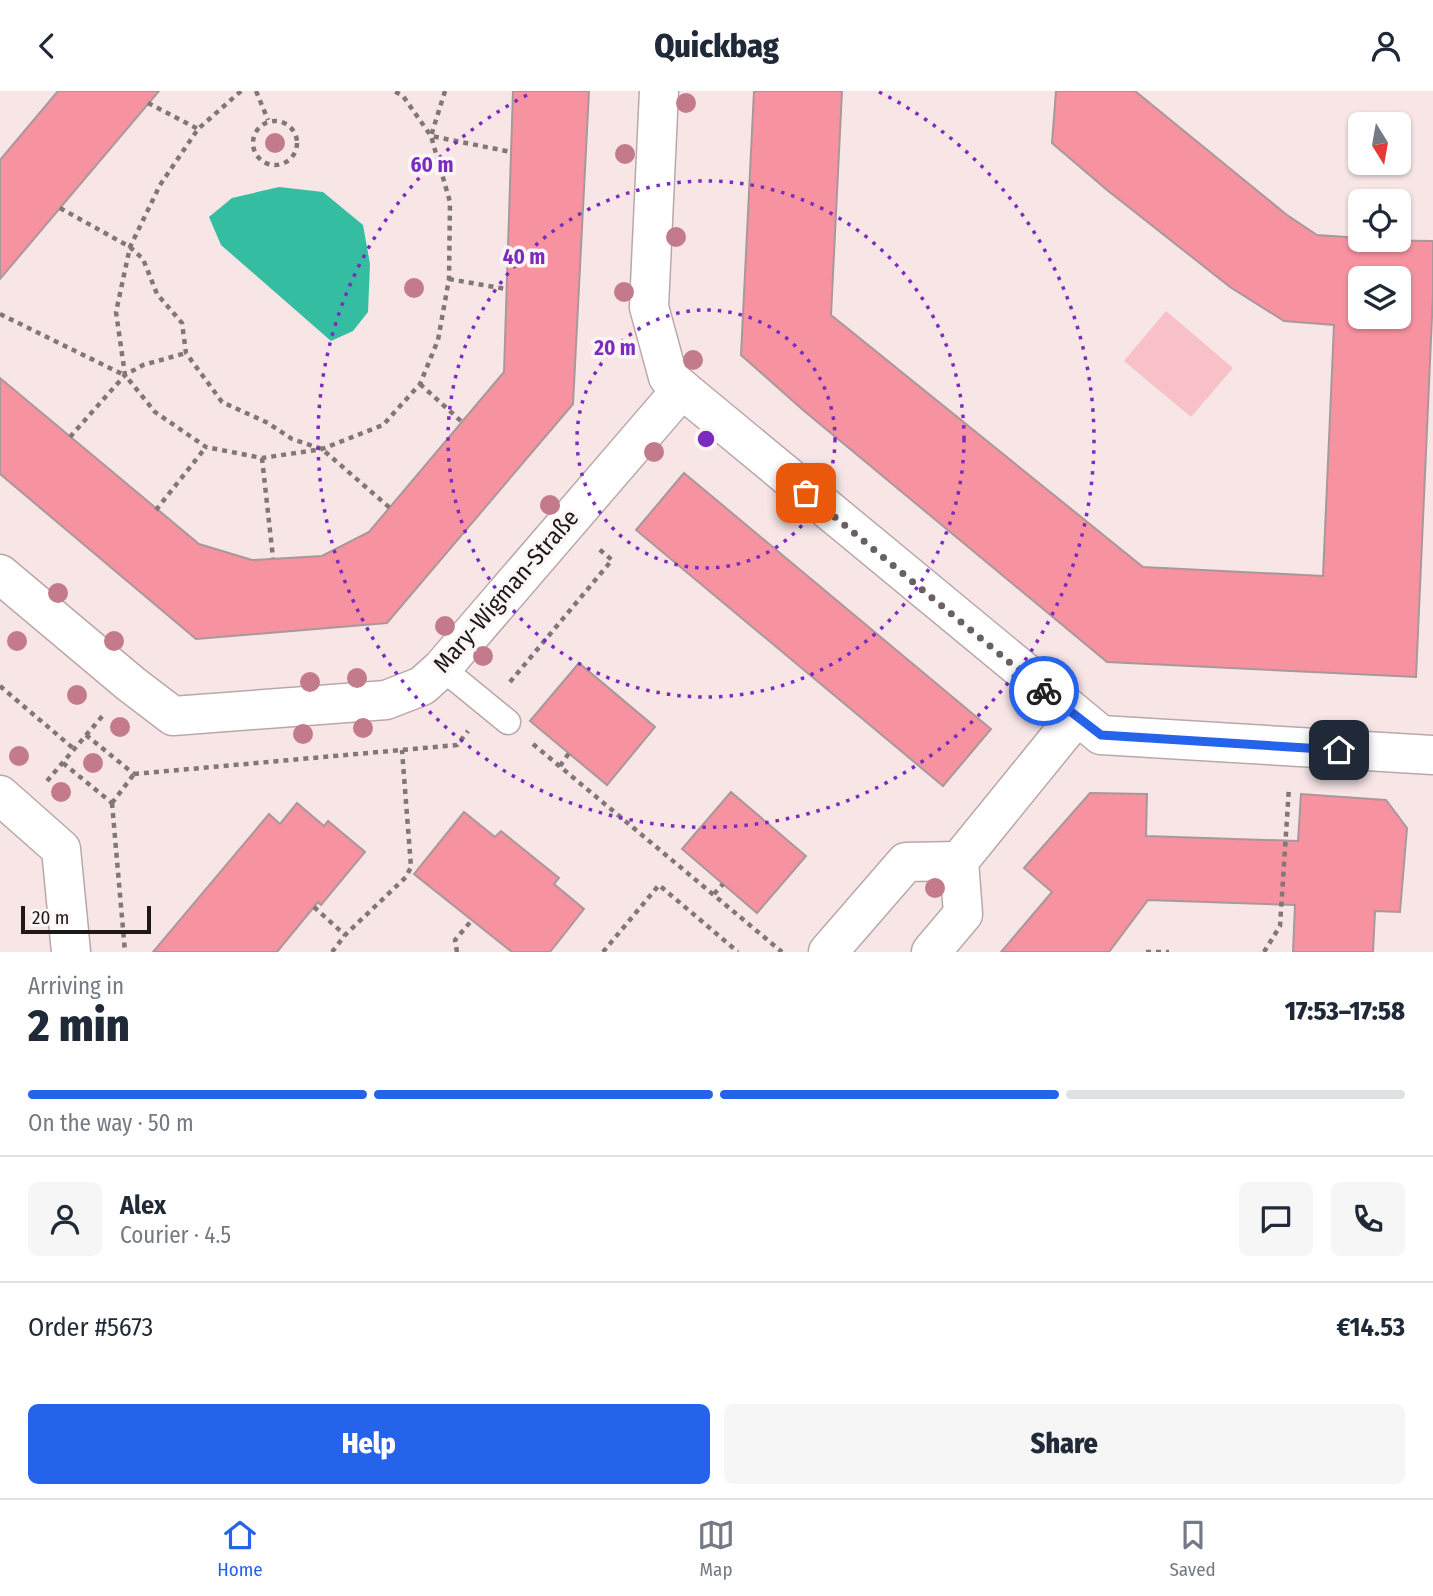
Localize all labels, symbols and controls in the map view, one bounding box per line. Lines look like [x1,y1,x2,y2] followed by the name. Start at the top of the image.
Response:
[28,27,66,65] icon: back
[654,27,779,65] text: Quickbag
[1367,27,1405,65] icon: person
[1348,112,1410,175] north arrow
[1348,112,1411,329] map controls
[411,152,453,178] text: 60 m
[1348,189,1411,252] button: locate
[503,244,545,270] text: 40 m
[1348,266,1411,329] button: layers
[593,335,636,361] text: 20 m
[694,427,718,451] centre of rings
[776,463,836,523] pin
[787,474,825,512] icon: bag
[428,504,584,678] street label: Mary-Wigman-Straße
[1009,656,1079,726] courier
[1025,672,1063,710] icon: bike
[1309,720,1369,780] pin
[1320,731,1358,769] icon: home
[21,903,150,935] scale bar
[32,906,69,929] text: 20 m
[28,972,124,1000] text: Arriving in
[1285,996,1405,1027] text: 17:53–17:58
[28,998,130,1053] text: 2 min
[28,1109,194,1137] text: On the way · 50 m
[28,1182,102,1256] button: person
[1239,1182,1313,1256] button: chat
[1331,1182,1405,1256] button: phone
[120,1190,166,1221] text: Alex
[120,1221,231,1249] text: Courier · 4.5
[28,1312,153,1343] text: Order #5673
[1336,1312,1405,1343] text: €14.53
[28,1404,710,1484] button: Help
[724,1404,1405,1484] button: Share
[217,1516,263,1581] tab: Home
[697,1516,735,1581] tab: Map
[1169,1516,1216,1581] tab: Saved

